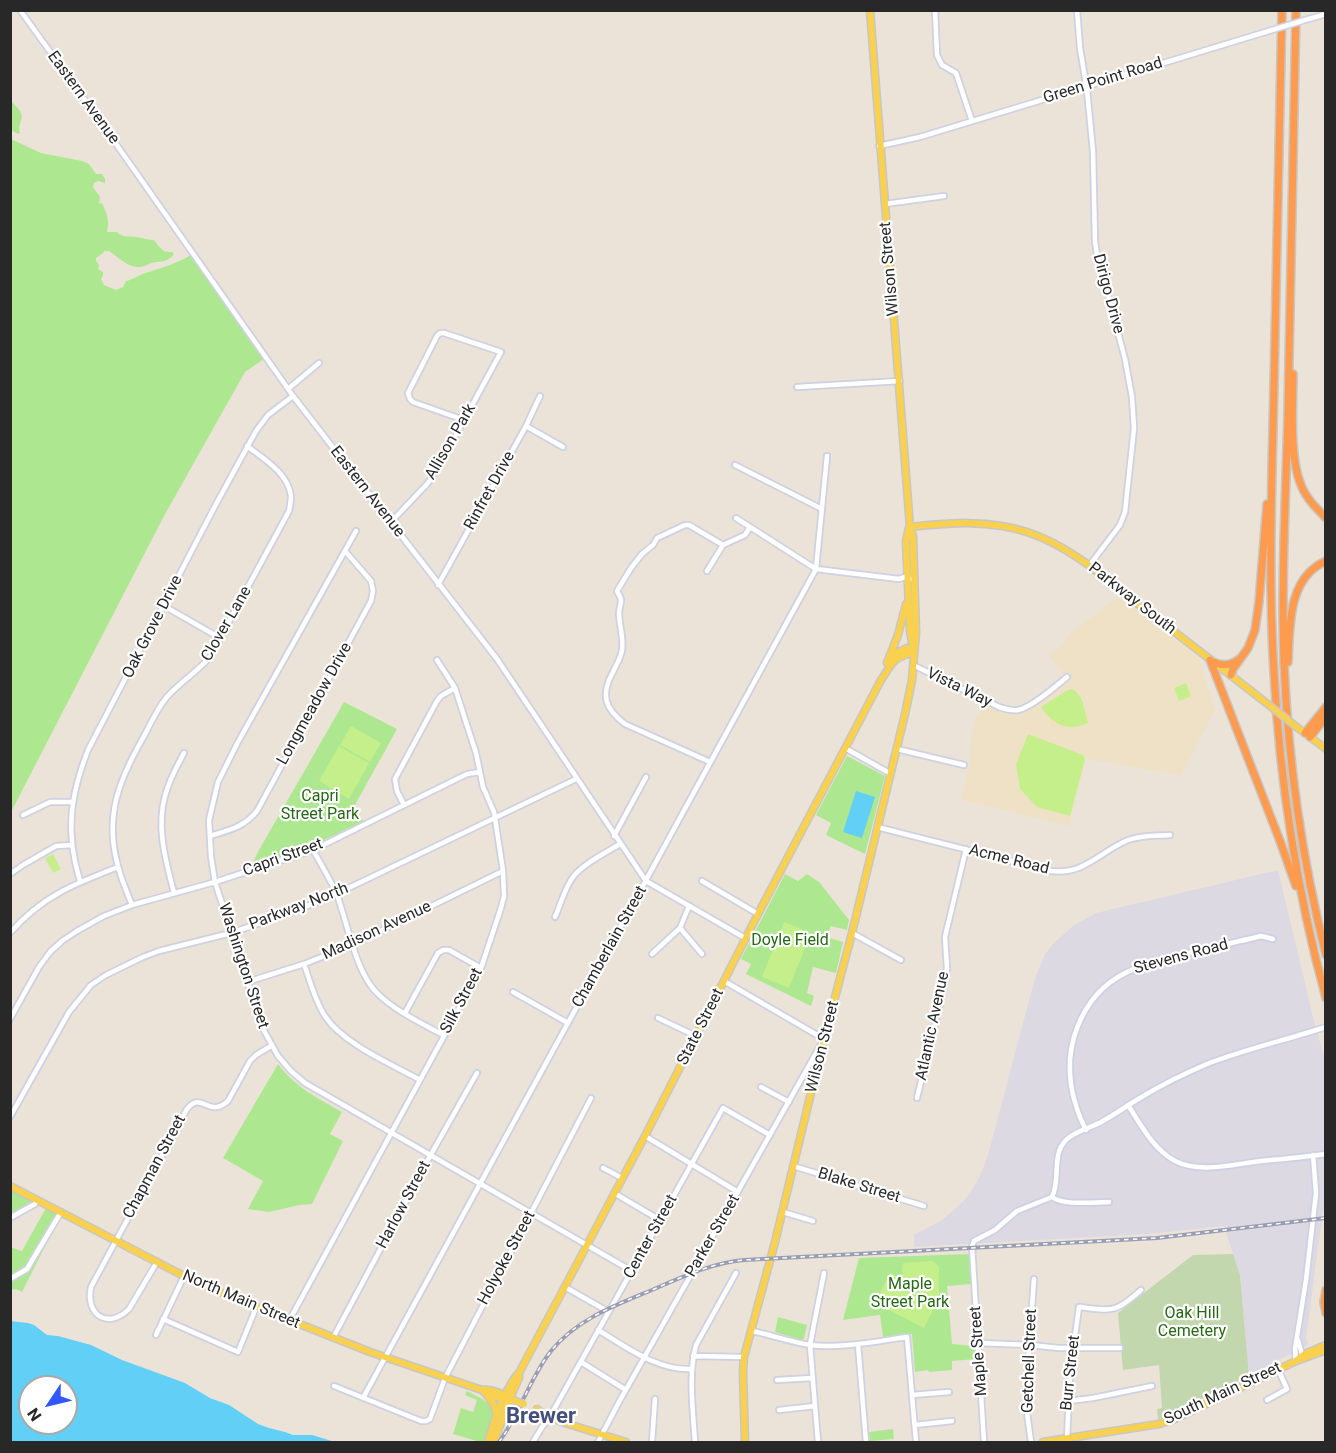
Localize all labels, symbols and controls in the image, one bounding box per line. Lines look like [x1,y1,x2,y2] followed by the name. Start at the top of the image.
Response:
[43,48,123,148] street label: Eastern Avenue
[1041,54,1165,108] street label: Green Point Road
[876,221,904,317] street label: Wilson Street
[1088,252,1128,336] street label: Dirigo Drive
[422,401,480,483] street label: Allison Park
[325,443,409,541] street label: Eastern Avenue
[461,448,519,534] street label: Rinfret Drive
[1084,559,1180,639] street label: Parkway South
[119,572,187,682] street label: Oak Grove Drive
[198,583,256,665] street label: Clover Lane
[273,639,357,769] street label: Longmeadow Drive
[923,664,995,712] street label: Vista Way
[281,787,359,825] park label: Capri Street Park
[240,835,326,881] street label: Capri Street
[967,841,1051,879] street label: Acme Road
[247,879,351,935] street label: Parkway North
[569,883,651,1011] street label: Chamberlain Street
[319,897,435,965] street label: Madison Avenue
[214,901,272,1031] street label: Washington Street
[751,931,829,951] park label: Doyle Field
[1132,935,1230,979] street label: Stevens Road
[437,965,487,1037] street label: Silk Street
[912,970,954,1082] street label: Atlantic Avenue
[674,986,728,1068] street label: State Street
[802,999,844,1095] street label: Wilson Street
[120,1112,190,1222] street label: Chapman Street
[373,1158,435,1252] street label: Harlow Street
[815,1164,903,1208] street label: Blake Street
[682,1191,744,1281] street label: Parker Street
[620,1192,682,1282] street label: Center Street
[474,1208,540,1308] street label: Holyoke Street
[179,1267,303,1333] street label: North Main Street
[871,1275,949,1313] park label: Maple Street Park
[1158,1304,1226,1342] park label: Oak Hill Cemetery
[966,1305,992,1397] street label: Maple Street
[1019,1309,1041,1413] street label: Getchell Street
[1057,1334,1085,1412] street label: Burr Street
[1161,1358,1285,1430] street label: South Main Street
[18,1375,78,1435] north arrow
[23,1404,46,1425] text: N
[506,1404,576,1430] district label: Brewer

